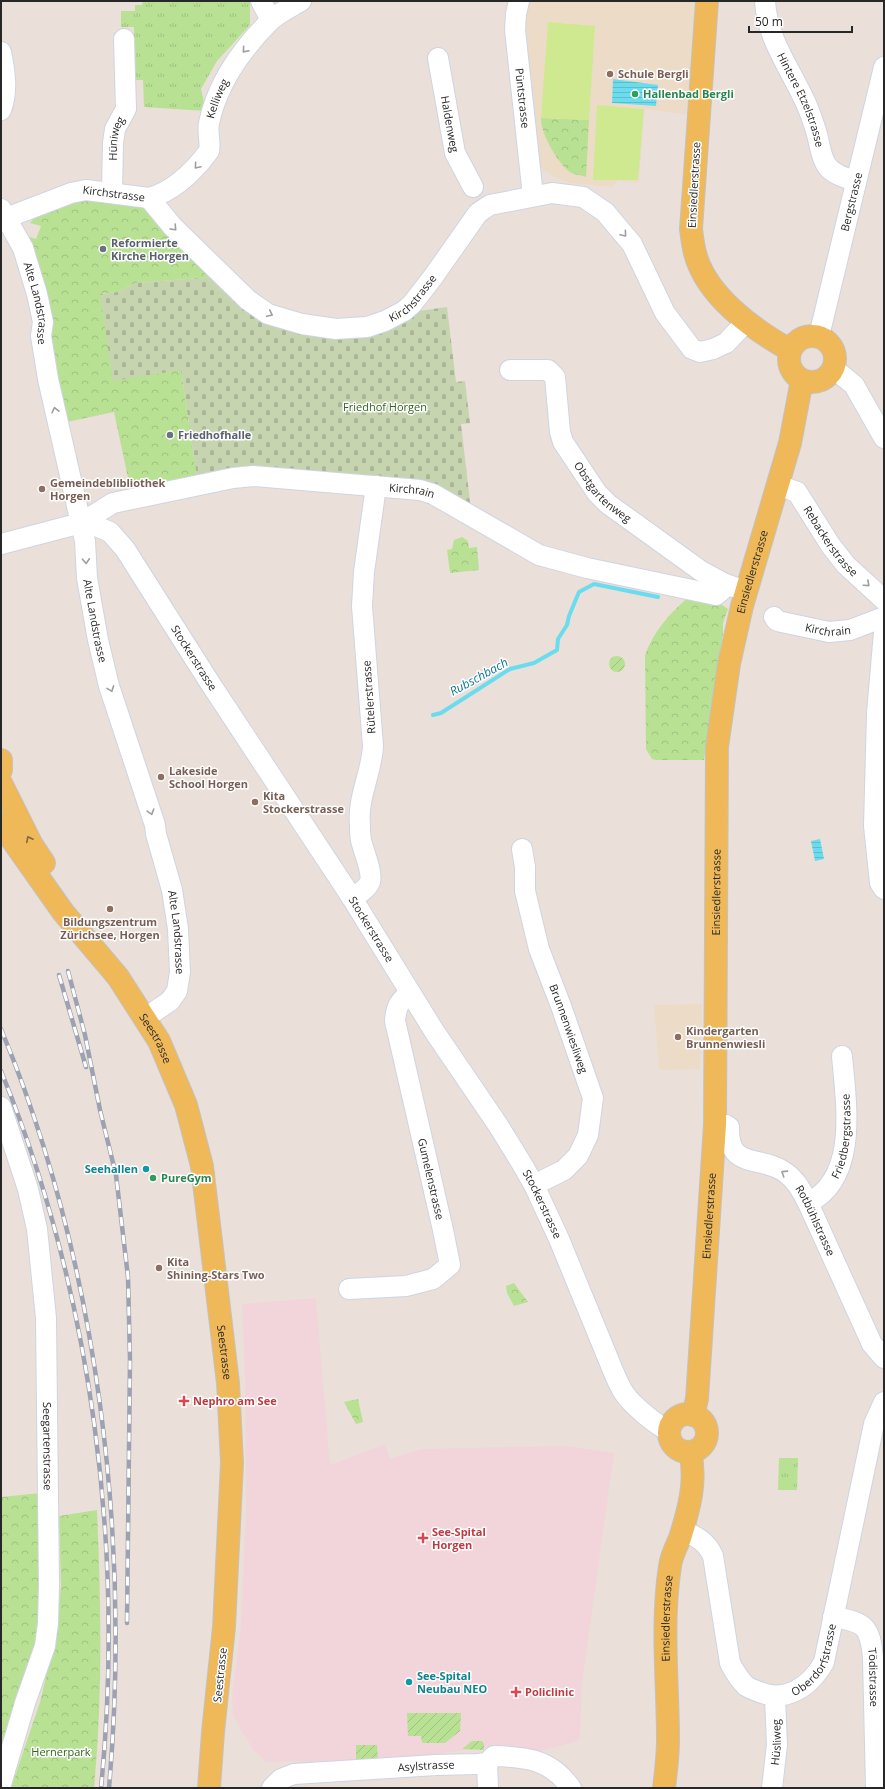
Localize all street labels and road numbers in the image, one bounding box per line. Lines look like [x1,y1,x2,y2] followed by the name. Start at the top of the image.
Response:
[774,50,828,148] street label: Hintere Etzelstrasse
[512,67,534,129] street label: Püntstrasse
[202,76,232,120] street label: Kelliweg
[438,94,463,153] street label: Haldenweg
[105,113,128,161] street label: Hüniweg
[684,141,703,229] street label: Einsiedlerstrasse
[837,171,865,233] street label: Bergstrasse
[82,182,146,204] street label: Kirchstrasse
[21,260,51,346] street label: Alte Landstrasse
[386,271,439,325] street label: Kirchstrasse
[571,458,635,525] street label: Obstgartenweg
[388,479,437,501] street label: Kirchrain
[801,503,862,579] street label: Rebackerstrasse
[733,528,771,615] street label: Einsiedlerstrasse
[80,578,111,664] street label: Alte Landstrasse
[804,619,852,639] street label: Kirchrain
[168,622,221,693] street label: Stockerstrasse
[358,660,379,734] street label: Rütelerstrasse
[708,849,723,935] street label: Einsiedlerstrasse
[165,889,188,975] street label: Alte Landstrasse
[346,893,398,965] street label: Stockerstrasse
[546,982,592,1075] street label: Brunnenwiesliweg
[136,1010,176,1066] street label: Seestrasse
[827,1093,853,1181] street label: Friedbergstrasse
[415,1137,448,1221] street label: Gumelenstrasse
[520,1167,566,1241] street label: Stockerstrasse
[698,1172,719,1260] street label: Einsiedlerstrasse
[792,1182,839,1258] street label: Rotbühlstrasse
[214,1324,236,1380] street label: Seestrasse
[40,1402,56,1490] street label: Seegartenstrasse
[657,1574,676,1662] street label: Einsiedlerstrasse
[788,1622,839,1699] street label: Oberdorfstrasse
[209,1647,230,1703] street label: Seestrasse
[865,1647,882,1707] street label: Tödistrasse
[767,1719,784,1766] street label: Hüsliweg
[397,1757,455,1774] street label: Asylstrasse

